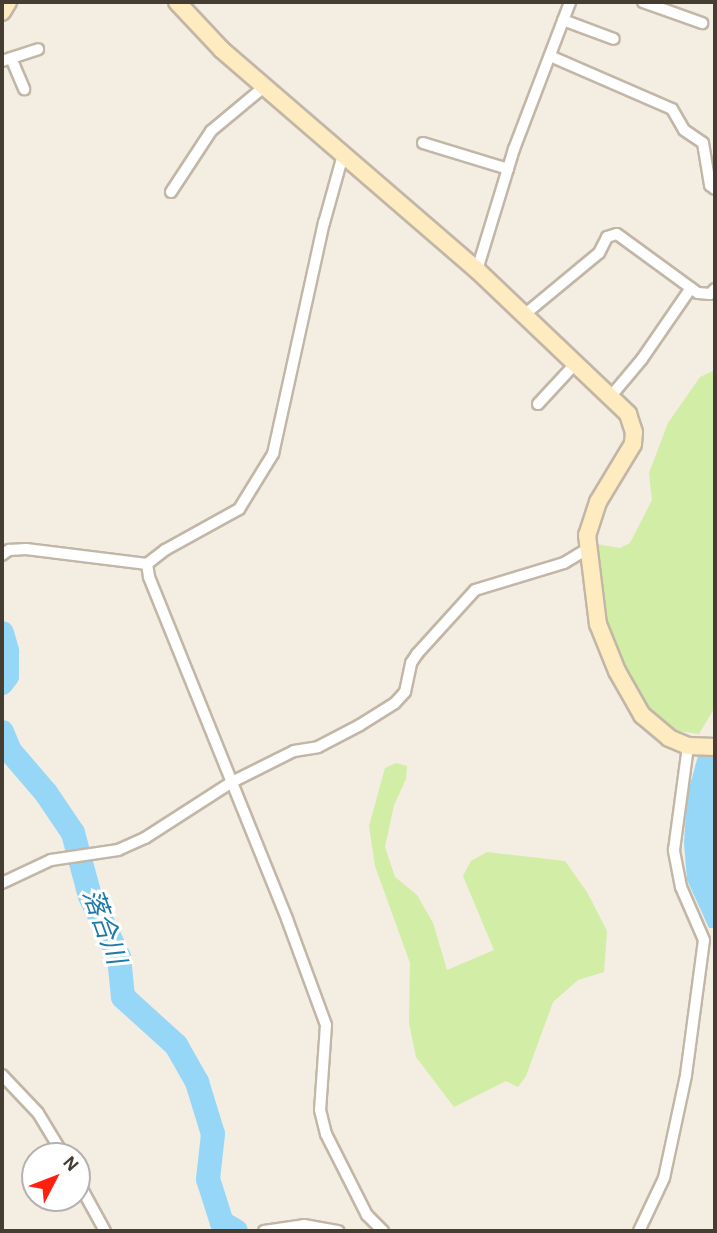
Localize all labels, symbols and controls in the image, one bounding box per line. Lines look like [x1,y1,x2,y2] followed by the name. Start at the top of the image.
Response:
[75,885,131,969] water label: 落合川
[21,1142,91,1212] north arrow
[59,1153,82,1175] text: N

